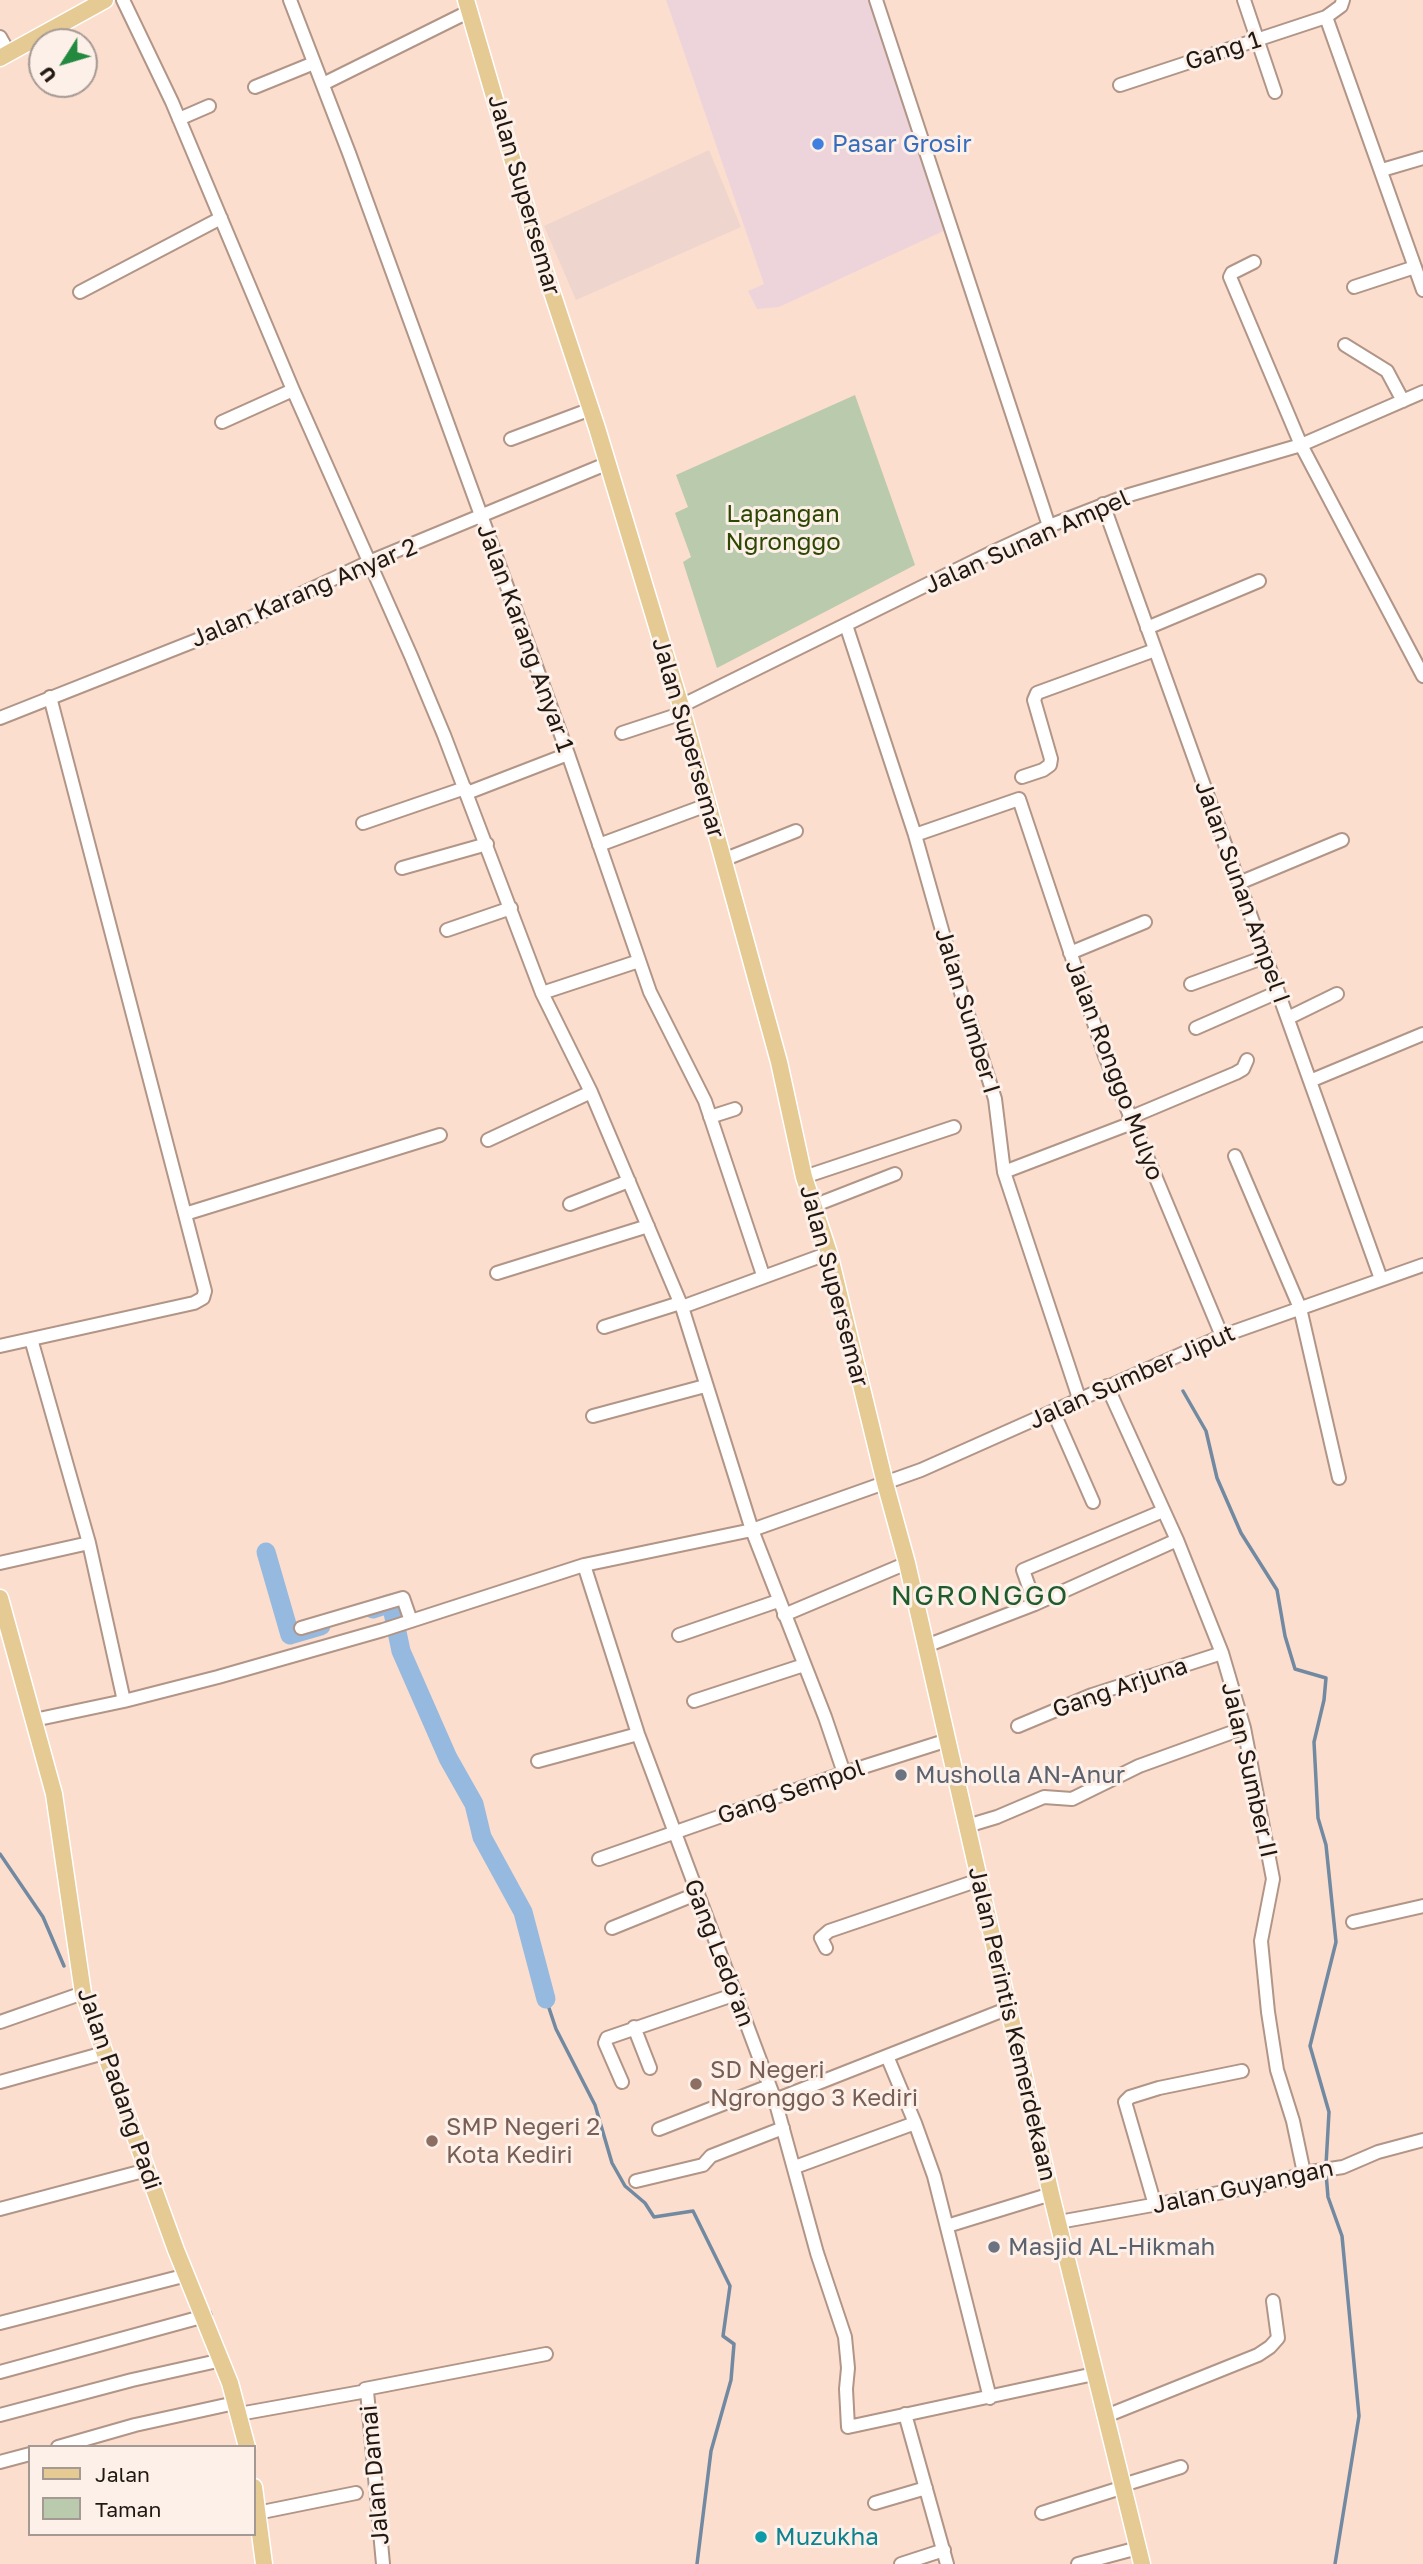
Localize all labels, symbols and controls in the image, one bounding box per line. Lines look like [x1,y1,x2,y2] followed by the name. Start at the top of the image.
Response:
[1182,25,1264,77] street label: Gang 1
[28,28,98,98] north arrow
[34,62,61,87] text: U
[482,91,566,299] street label: Jalan Supersemar
[832,130,972,158] place label: Pasar Grosir
[810,136,826,152] marker: Pasar Grosir
[920,484,1134,600] street label: Jalan Sunan Ampel
[725,500,841,556] park label: Lapangan Ngronggo
[470,520,580,756] street label: Jalan Karang Anyar 1
[187,532,421,654] street label: Jalan Karang Anyar 2
[646,634,730,842] street label: Jalan Supersemar
[1188,777,1296,1007] street label: Jalan Sunan Ampel I
[928,925,1006,1097] street label: Jalan Sumber I
[1059,956,1169,1184] street label: Jalan Ronggo Mulyo
[793,1182,875,1390] street label: Jalan Supersemar
[1024,1319,1240,1435] street label: Jalan Sumber Jiput
[892,1579,1068,1613] district label: NGRONGGO
[1049,1651,1191,1725] street label: Gang Arjuna
[1215,1680,1283,1860] street label: Jalan Sumber II
[714,1753,868,1831] street label: Gang Sempol
[915,1761,1125,1789] place label: Musholla AN-Anur
[893,1767,909,1783] marker: Musholla AN-Anur
[962,1864,1062,2184] street label: Jalan Perintis Kemerdekaan
[678,1875,760,2031] street label: Gang Ledo'an
[71,1984,167,2194] street label: Jalan Padang Padi
[710,2056,918,2112] place label: SD Negeri Ngronggo 3 Kediri
[688,2076,704,2092] marker: SD Negeri Ngronggo 3 Kediri
[446,2113,600,2169] place label: SMP Negeri 2 Kota Kediri
[424,2133,440,2149] marker: SMP Negeri 2 Kota Kediri
[1150,2154,1336,2220] street label: Jalan Guyangan
[1008,2233,1215,2261] place label: Masjid AL-Hikmah
[986,2239,1002,2255] marker: Masjid AL-Hikmah
[355,2404,395,2546] street label: Jalan Damai
[28,2445,256,2536] legend
[95,2461,150,2487] text: Jalan
[95,2496,161,2522] text: Taman
[775,2523,879,2551] place label: Muzukha
[753,2529,769,2545] marker: Muzukha

